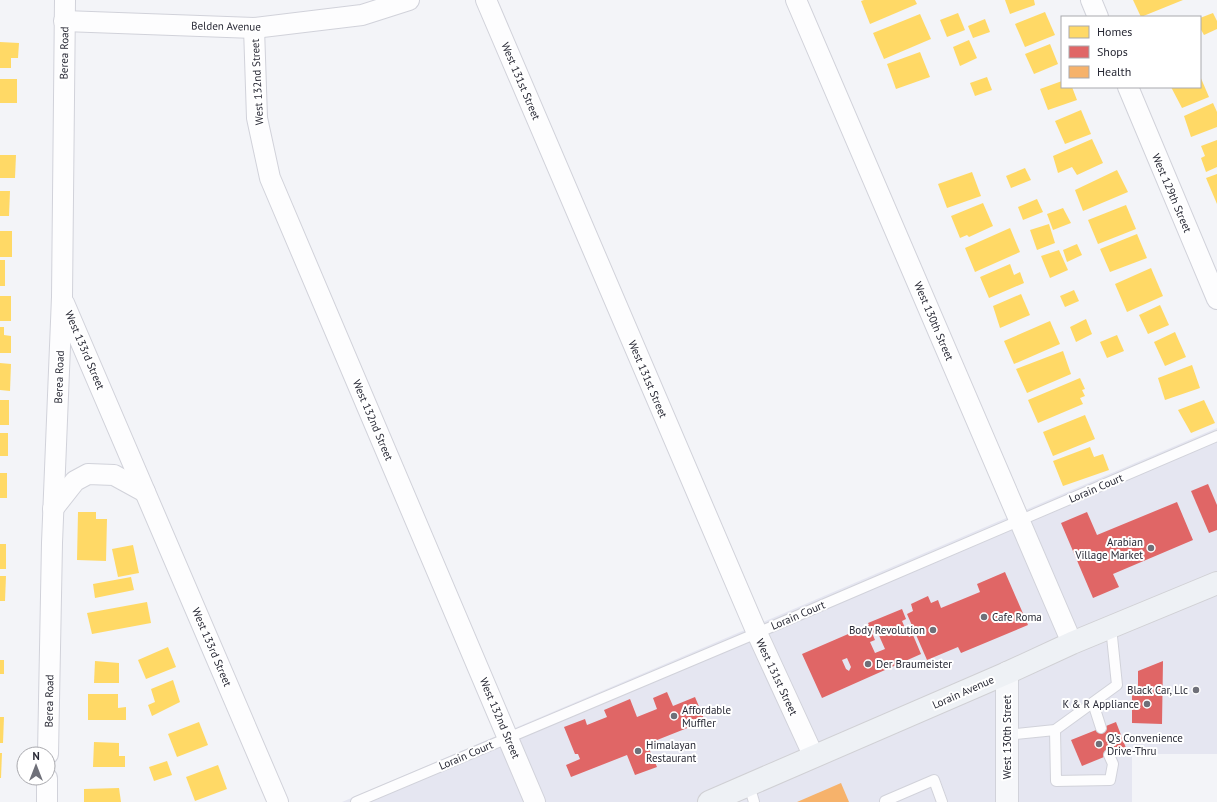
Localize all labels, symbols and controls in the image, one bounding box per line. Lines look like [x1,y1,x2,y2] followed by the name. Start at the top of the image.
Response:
[1061,16,1201,88] legend
[191,18,261,34] street label: Belden Avenue
[1097,24,1132,39] text: Homes
[57,26,71,80] street label: Berea Road
[248,38,266,126] street label: West 132nd Street
[498,40,544,122] street label: West 131st Street
[1097,44,1128,59] text: Shops
[1097,64,1131,79] text: Health
[1149,151,1195,235] street label: West 129th Street
[911,279,957,363] street label: West 130th Street
[62,309,108,392] street label: West 133rd Street
[625,338,671,420] street label: West 131st Street
[51,350,67,404] street label: Berea Road
[350,377,396,463] street label: West 132nd Street
[1067,470,1125,506] street label: Lorain Court
[1074,535,1143,562] place label: Arabian Village Market
[1146,543,1156,553] marker: Arabian Village Market
[769,597,827,633] street label: Lorain Court
[189,606,235,689] street label: West 133rd Street
[992,610,1042,624] place label: Cafe Roma
[979,612,989,622] marker: Cafe Roma
[849,623,925,637] place label: Body Revolution
[928,625,938,635] marker: Body Revolution
[753,636,801,718] street label: West 131st Street
[876,657,952,671] place label: Der Braumeister
[863,659,873,669] marker: Der Braumeister
[930,672,996,712] street label: Lorain Avenue
[42,674,56,728] street label: Berea Road
[477,675,523,761] street label: West 132nd Street
[1127,683,1188,697] place label: Black Car, Llc
[1191,685,1201,695] marker: Black Car, Llc
[1000,695,1014,779] street label: West 130th Street
[1062,697,1139,711] place label: K & R Appliance
[1142,699,1152,709] marker: K & R Appliance
[682,703,731,730] place label: Affordable Muffler
[669,711,679,721] marker: Affordable Muffler
[1107,731,1183,758] place label: Q's Convenience Drive-Thru
[437,737,495,773] street label: Lorain Court
[646,738,697,765] place label: Himalayan Restaurant
[1094,739,1104,749] marker: Q's Convenience Drive-Thru
[16,746,56,786] north arrow
[633,746,643,756] marker: Himalayan Restaurant
[32,749,40,763] text: N

